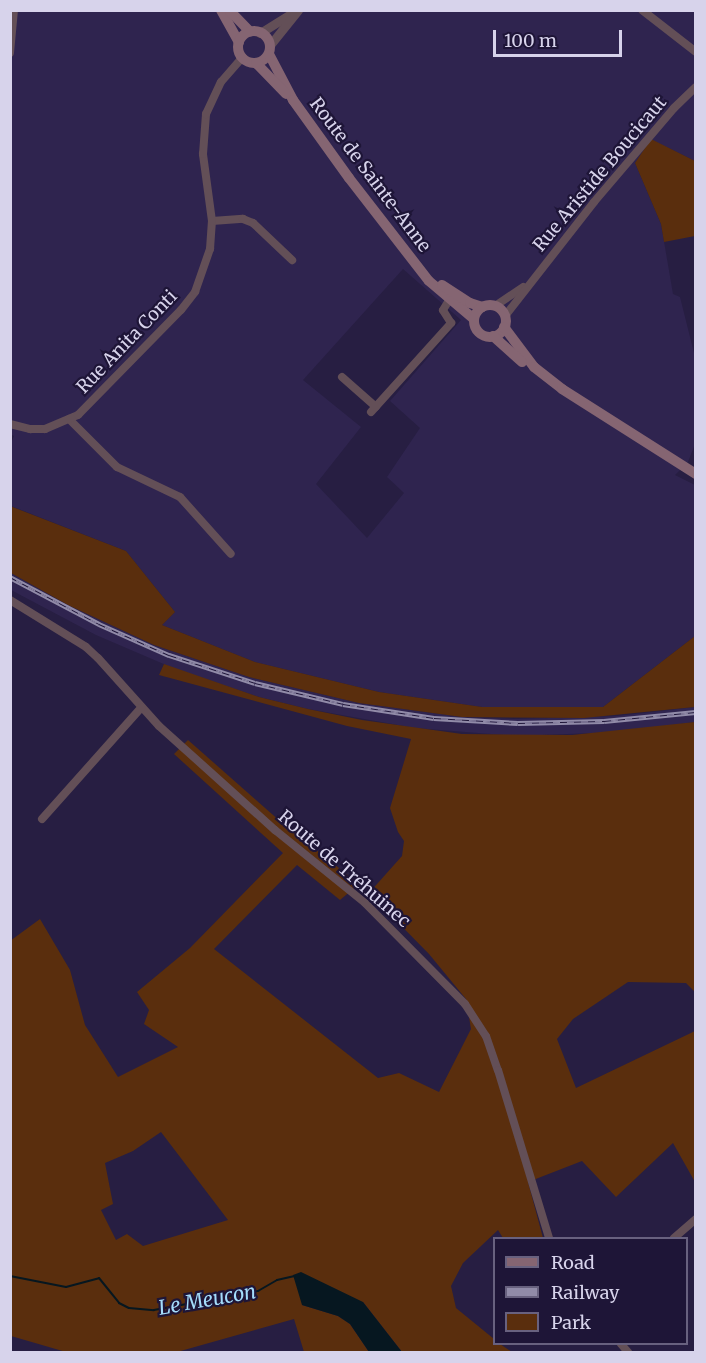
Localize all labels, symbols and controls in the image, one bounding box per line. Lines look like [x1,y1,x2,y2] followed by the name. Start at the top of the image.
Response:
[496,18,625,56] scale bar
[504,29,557,52] text: 100 m
[529,92,671,256] street label: Rue Aristide Boucicaut
[305,94,435,256] street label: Route de Sainte-Anne
[72,286,182,398] street label: Rue Anita Conti
[274,806,414,932] street label: Route de Tréhuinec
[493,1237,688,1345] legend
[551,1251,595,1274] text: Road
[156,1279,258,1319] water label: Le Meucon
[551,1281,619,1304] text: Railway
[551,1311,591,1334] text: Park

